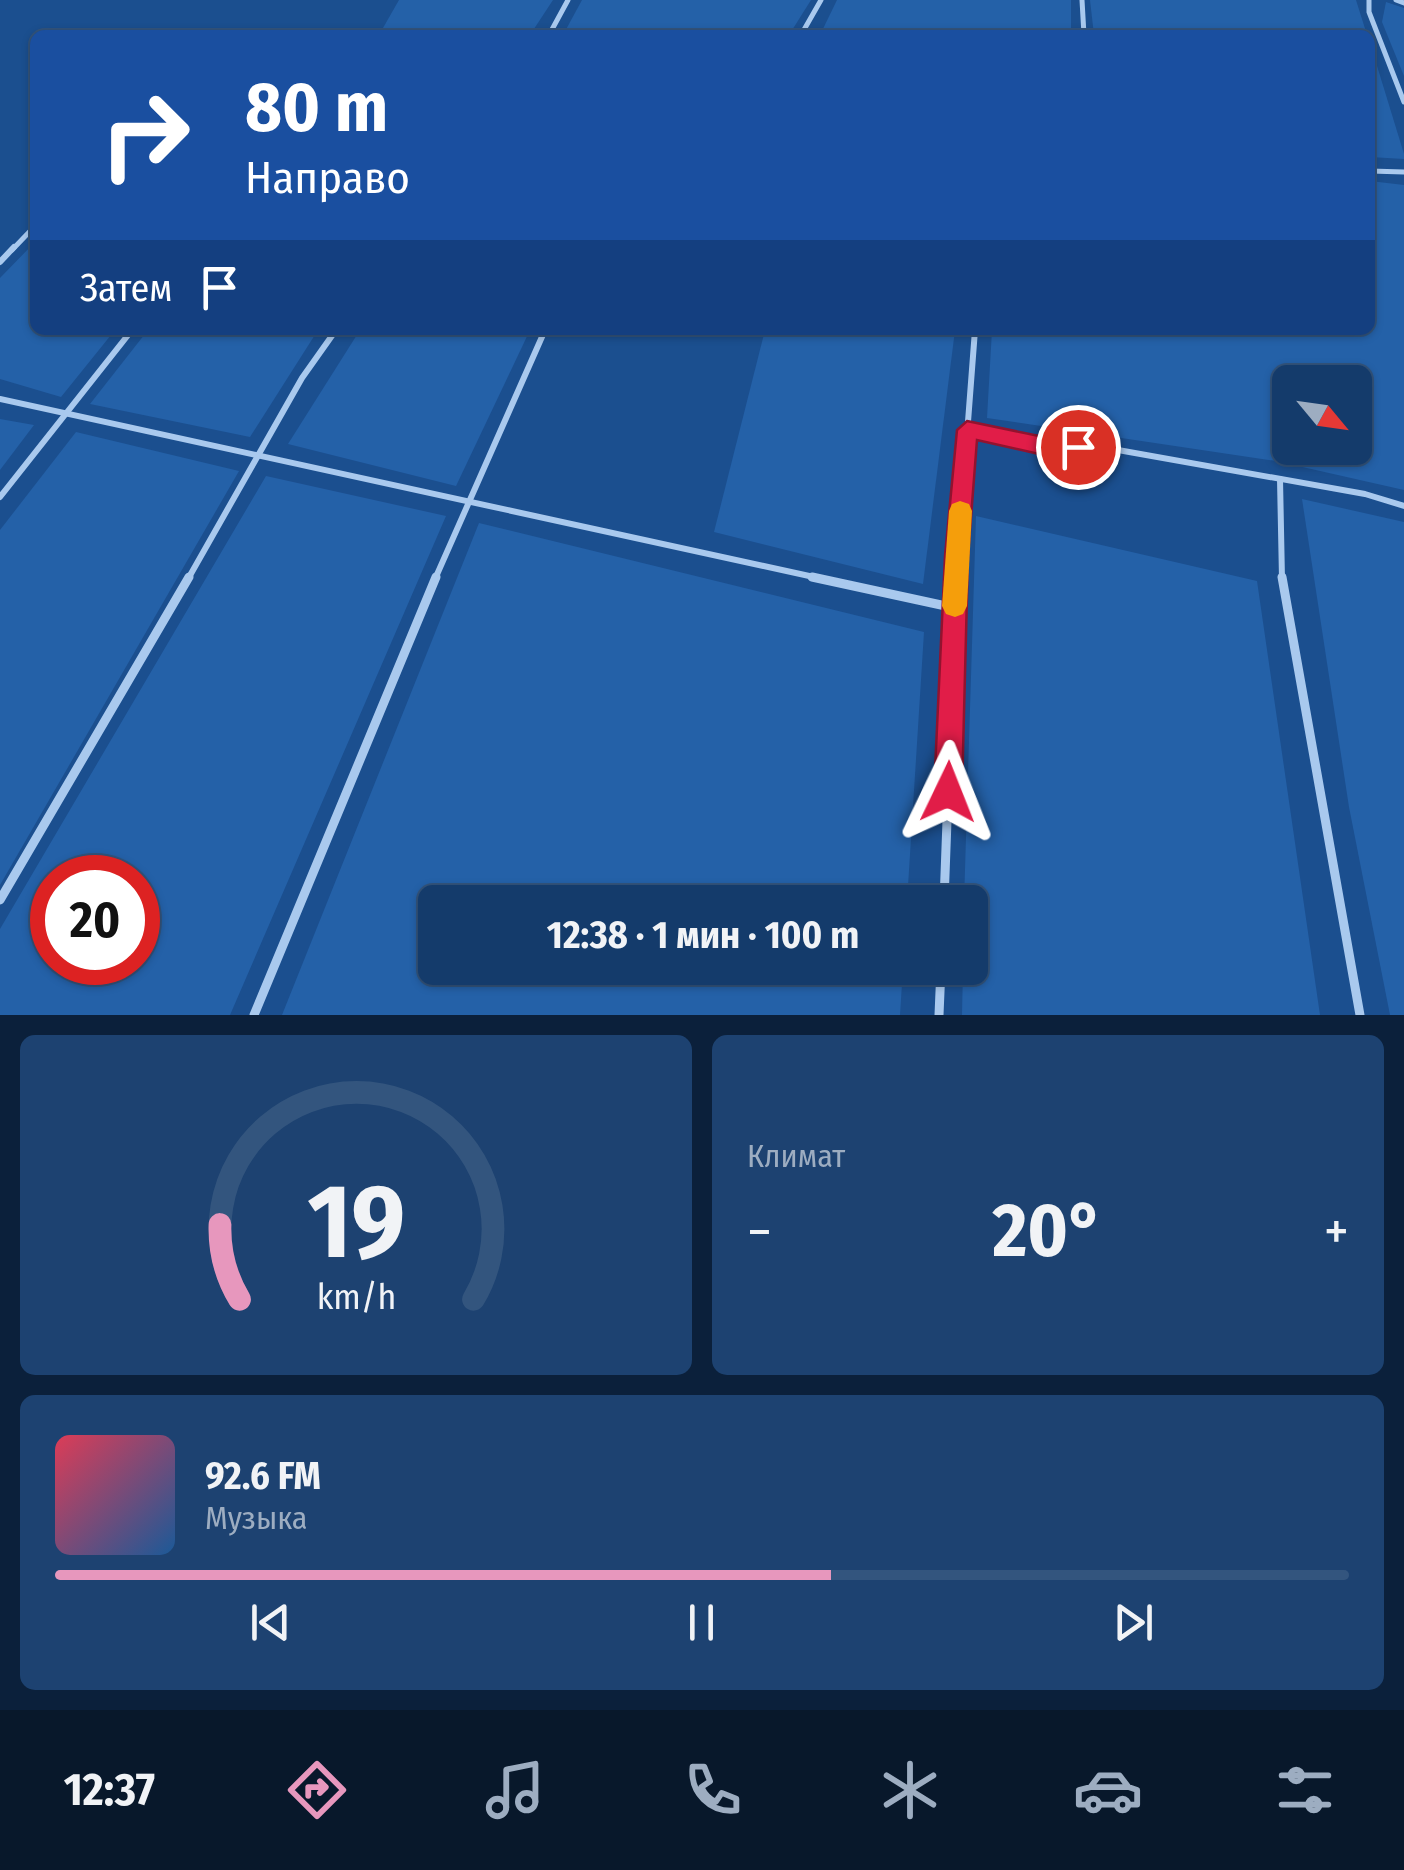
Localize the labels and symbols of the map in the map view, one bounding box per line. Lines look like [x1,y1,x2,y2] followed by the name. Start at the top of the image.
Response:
[1272,365,1372,465] north arrow
[1036,405,1121,490] pin
[896,740,1000,844] position arrow
[30,855,160,985] speed limit sign: 20

